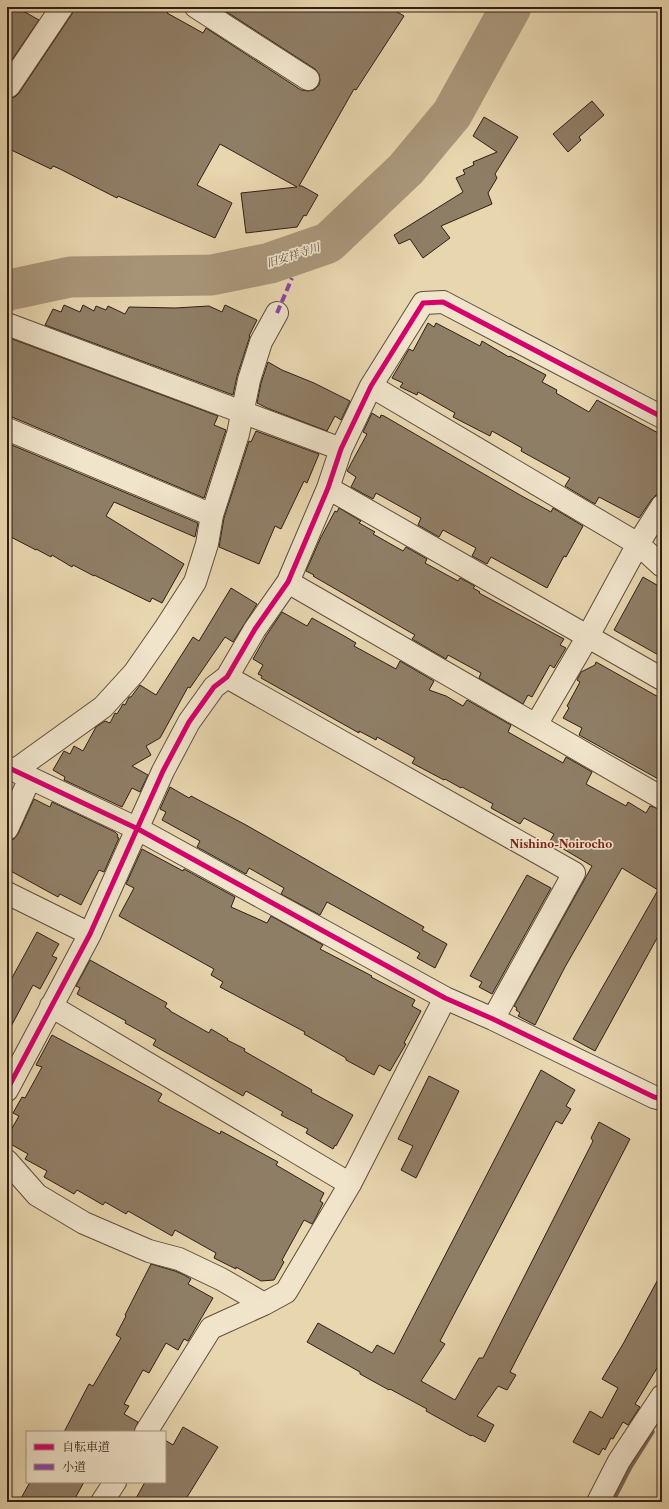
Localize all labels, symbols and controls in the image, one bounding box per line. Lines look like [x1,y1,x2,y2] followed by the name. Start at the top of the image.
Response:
[265,240,322,270] water label: 旧安祥寺川
[510,837,612,851] district label: Nishino-Noirocho
[26,1431,166,1483] legend
[62,1439,110,1454] text: 自転車道
[62,1459,86,1474] text: 小道

